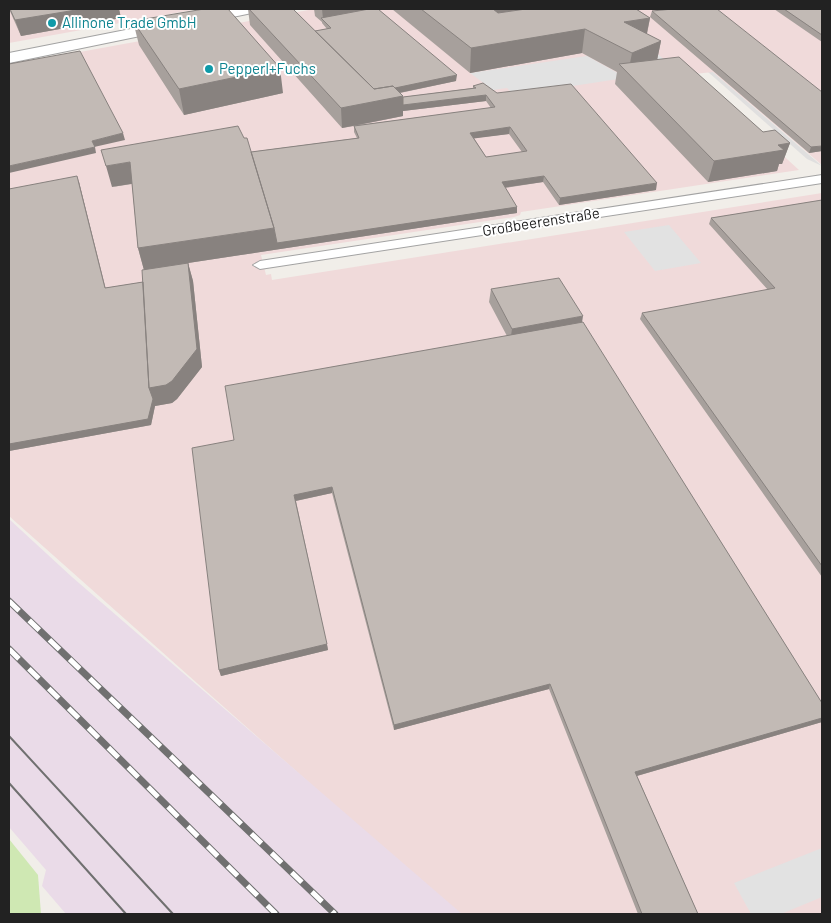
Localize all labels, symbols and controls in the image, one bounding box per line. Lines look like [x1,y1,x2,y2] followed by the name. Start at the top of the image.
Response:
[62,13,197,31] place label: Allinone Trade GmbH
[46,17,58,29] marker: Allinone Trade GmbH
[219,59,316,77] place label: Pepperl+Fuchs
[203,63,215,75] marker: Pepperl+Fuchs
[481,203,601,239] street label: Großbeerenstraße

